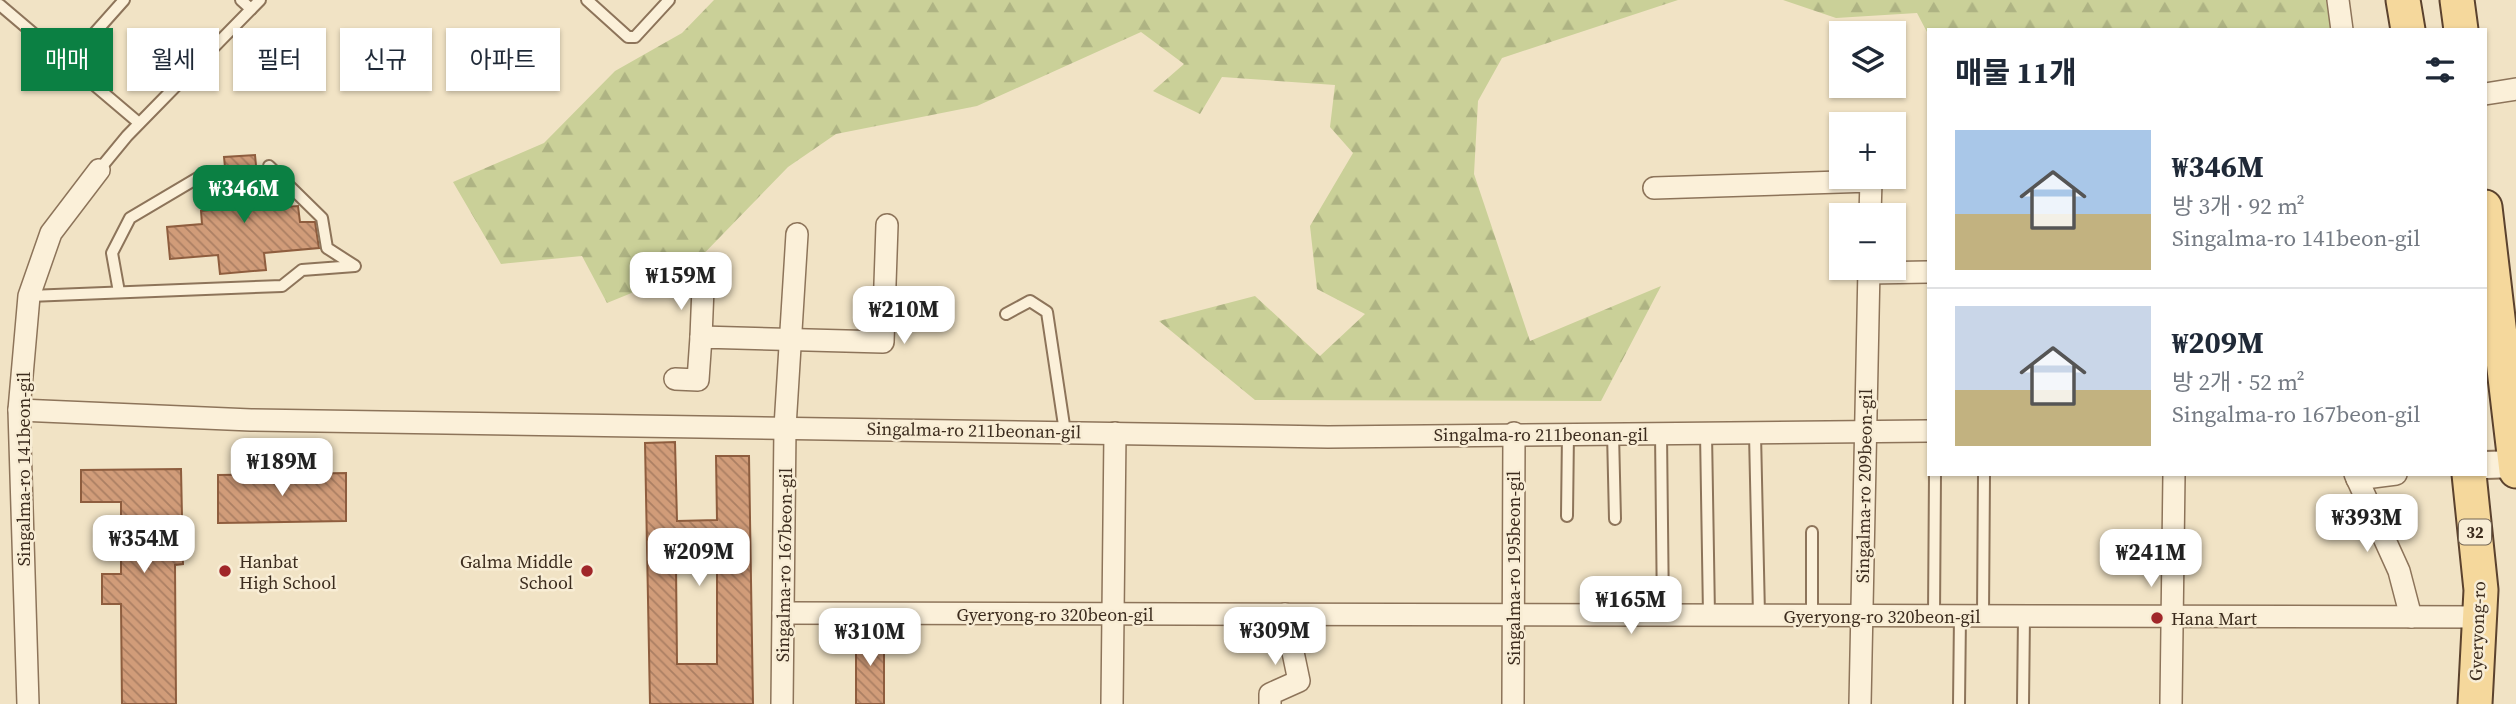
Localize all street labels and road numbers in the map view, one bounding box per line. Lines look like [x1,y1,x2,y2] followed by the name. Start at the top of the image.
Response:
[11,372,36,566] street label: Singalma-ro 141beon-gil
[1850,389,1878,583] street label: Singalma-ro 209beon-gil
[867,416,1081,444] street label: Singalma-ro 211beonan-gil
[1434,422,1648,447] street label: Singalma-ro 211beonan-gil
[770,468,798,662] street label: Singalma-ro 167beon-gil
[1501,471,1526,665] street label: Singalma-ro 195beon-gil
[2459,520,2491,544] road number: 32
[2463,580,2491,681] street label: Gyeryong-ro
[956,602,1154,627] street label: Gyeryong-ro 320beon-gil
[1783,604,1981,629] street label: Gyeryong-ro 320beon-gil

